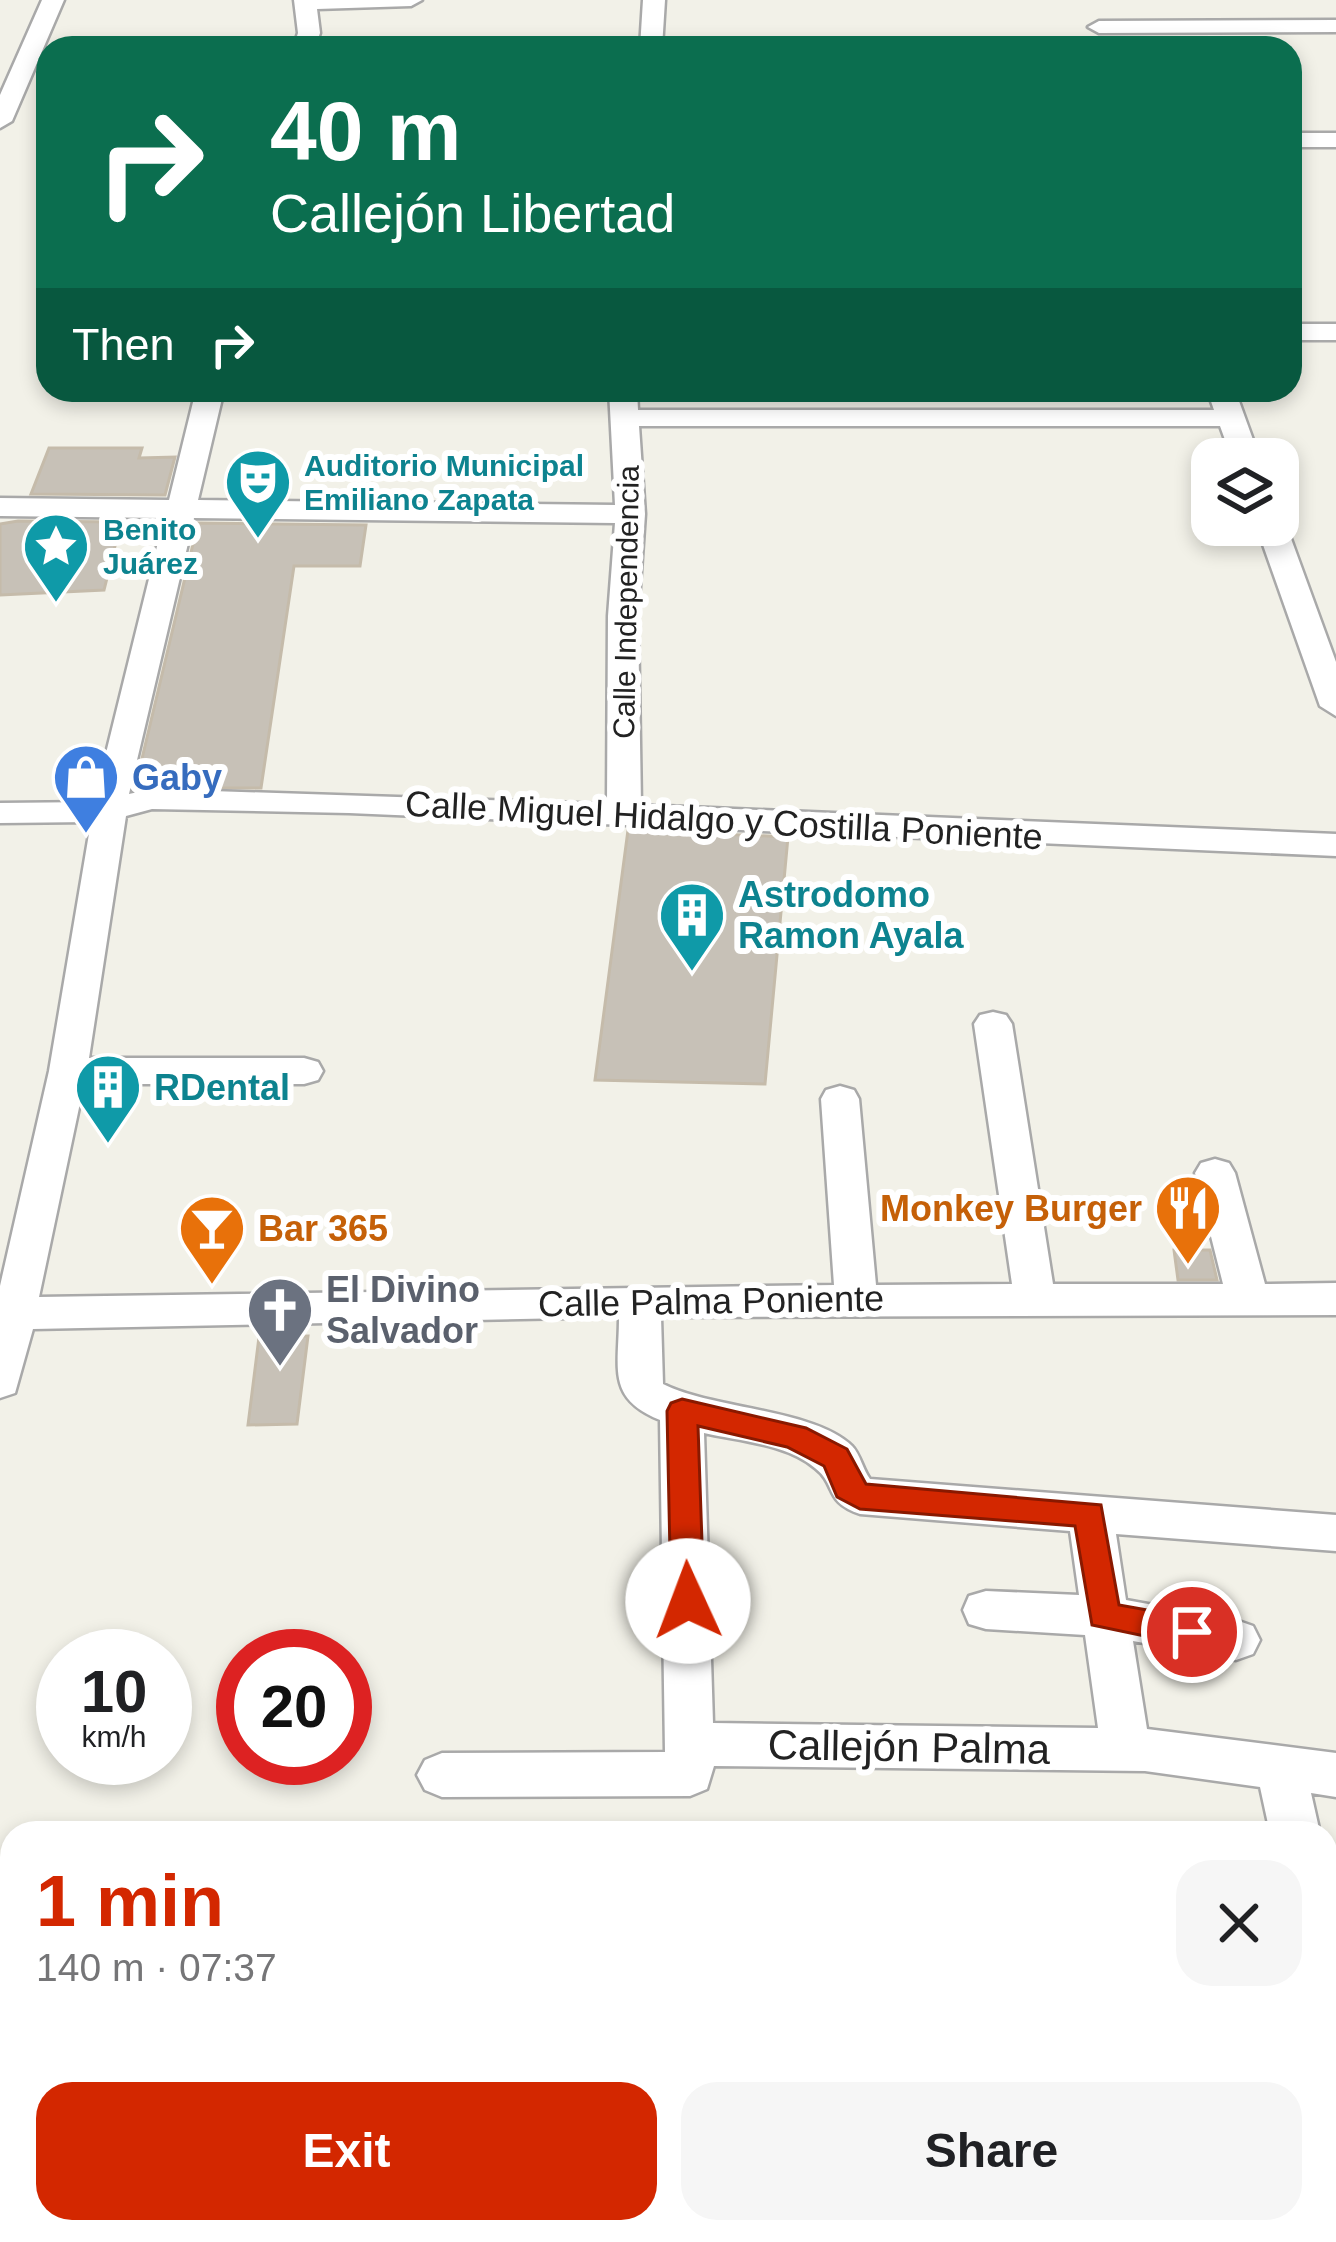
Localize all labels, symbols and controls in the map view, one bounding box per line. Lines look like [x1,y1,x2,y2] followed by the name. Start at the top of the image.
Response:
[72,84,228,240] icon: right
[270,84,461,178] text: 40 m
[270,183,675,243] text: Callejón Libertad
[199,312,265,378] icon: right
[72,319,175,370] text: Then
[1191,438,1299,546] map controls
[1191,438,1299,546] button: layers
[223,447,293,541] theatre icon: Auditorio Municipal Emiliano Zapata
[304,449,584,516] place label: Auditorio Municipal Emiliano Zapata
[607,465,645,739] street label: Calle Independencia
[21,511,91,605] place icon: Benito Juárez
[103,513,198,580] place label: Benito Juárez
[51,742,121,836] shop icon: Gaby
[132,757,222,798] place label: Gaby
[404,783,1044,857] street label: Calle Miguel Hidalgo y Costilla Poniente
[738,874,964,956] place label: Astrodomo Ramon Ayala
[657,880,727,974] building icon: Astrodomo Ramon Ayala
[73,1052,143,1146] building icon: RDental
[154,1067,290,1108] place label: RDental
[1153,1173,1223,1267] restaurant icon: Monkey Burger
[880,1188,1142,1229] place label: Monkey Burger
[177,1193,247,1287] bar icon: Bar 365
[258,1208,388,1249] place label: Bar 365
[326,1269,480,1351] place label: El Divino Salvador
[245,1275,315,1369] church icon: El Divino Salvador
[538,1277,884,1325] street label: Calle Palma Poniente
[625,1538,751,1664] position arrow
[1141,1581,1243,1683] pin
[1159,1599,1225,1665] icon: arrive
[216,1629,372,1785] speed limit sign: 20
[81,1658,147,1725] text: 10
[81,1720,147,1753] text: km/h
[767,1721,1051,1773] street label: Callejón Palma
[1176,1860,1302,1986] button: close
[36,1861,224,1941] text: 1 min
[36,1946,277,1989] text: 140 m · 07:37
[36,2082,657,2220] button: Exit
[681,2082,1302,2220] button: Share

